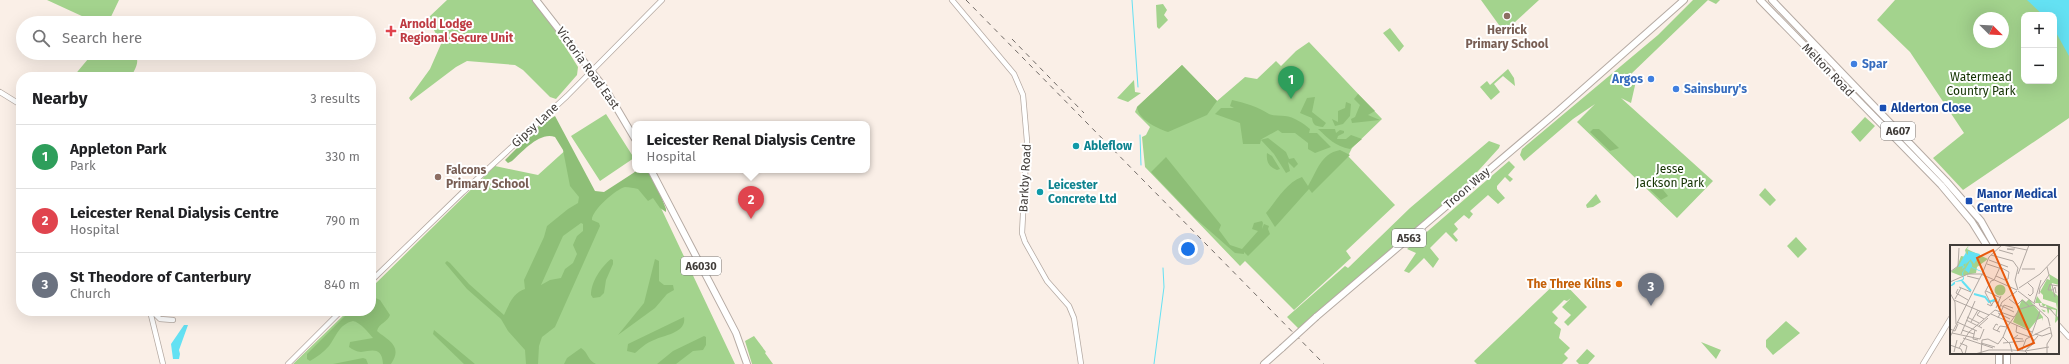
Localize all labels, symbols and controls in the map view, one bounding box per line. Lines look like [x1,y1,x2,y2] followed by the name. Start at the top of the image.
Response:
[1502,11,1512,21] marker: Herrick Primary School
[1973,12,2009,48] north arrow
[2021,12,2057,84] map controls
[2021,12,2057,48] button: +
[16,16,376,60] search box
[399,17,514,45] place label: Arnold Lodge Regional Secure Unit
[1466,23,1549,51] place label: Herrick Primary School
[553,24,623,112] street label: Victoria Road East
[385,25,397,37] marker: Arnold Lodge Regional Secure Unit
[30,27,52,49] icon: search
[62,29,142,47] text: Search here
[1799,41,1857,99] street label: Melton Road
[2021,48,2057,84] button: −
[1862,57,1887,71] place label: Spar
[1849,59,1859,69] marker: Spar
[1278,66,1304,99] pin: 1
[1946,70,2016,98] park label: Watermead Country Park
[1611,72,1643,86] place label: Argos
[1646,74,1656,84] marker: Argos
[1684,82,1747,96] place label: Sainsbury's
[1671,84,1681,94] marker: Sainsbury's
[32,88,87,109] text: Nearby
[310,91,360,106] text: 3 results
[509,100,561,150] street label: Gipsy Lane
[1890,101,1972,115] place label: Alderton Close
[1878,103,1888,113] marker: Alderton Close
[632,121,870,173] popup
[1881,122,1915,140] road number: A607
[647,131,855,149] text: Leicester Renal Dialysis Centre
[1083,139,1132,153] place label: Ableflow
[70,140,167,158] text: Appleton Park
[1071,141,1081,151] marker: Ableflow
[1016,143,1034,213] street label: Barkby Road
[42,149,48,164] text: 1
[325,149,360,164] text: 330 m
[647,149,696,164] text: Hospital
[70,158,96,173] text: Park
[1636,162,1705,190] park label: Jesse Jackson Park
[446,163,529,191] place label: Falcons Primary School
[1441,164,1493,212] street label: Troon Way
[433,172,443,182] marker: Falcons Primary School
[1048,178,1117,206] place label: Leicester Concrete Ltd
[738,186,764,219] pin: 2
[1035,187,1045,197] marker: Leicester Concrete Ltd
[1977,187,2057,215] place label: Manor Medical Centre
[1964,196,1974,206] marker: Manor Medical Centre
[70,204,279,222] text: Leicester Renal Dialysis Centre
[42,213,48,228] text: 2
[326,213,360,228] text: 790 m
[70,222,119,237] text: Hospital
[1392,229,1426,247] road number: A563
[1178,239,1198,259] your location
[1950,245,2059,354] inset map
[681,257,721,275] road number: A6030
[70,268,251,286] text: St Theodore of Canterbury
[1638,273,1664,306] pin: 3
[42,277,48,292] text: 3
[324,277,360,292] text: 840 m
[1527,277,1611,291] place label: The Three Kilns
[1614,279,1624,289] marker: The Three Kilns
[70,286,111,301] text: Church

